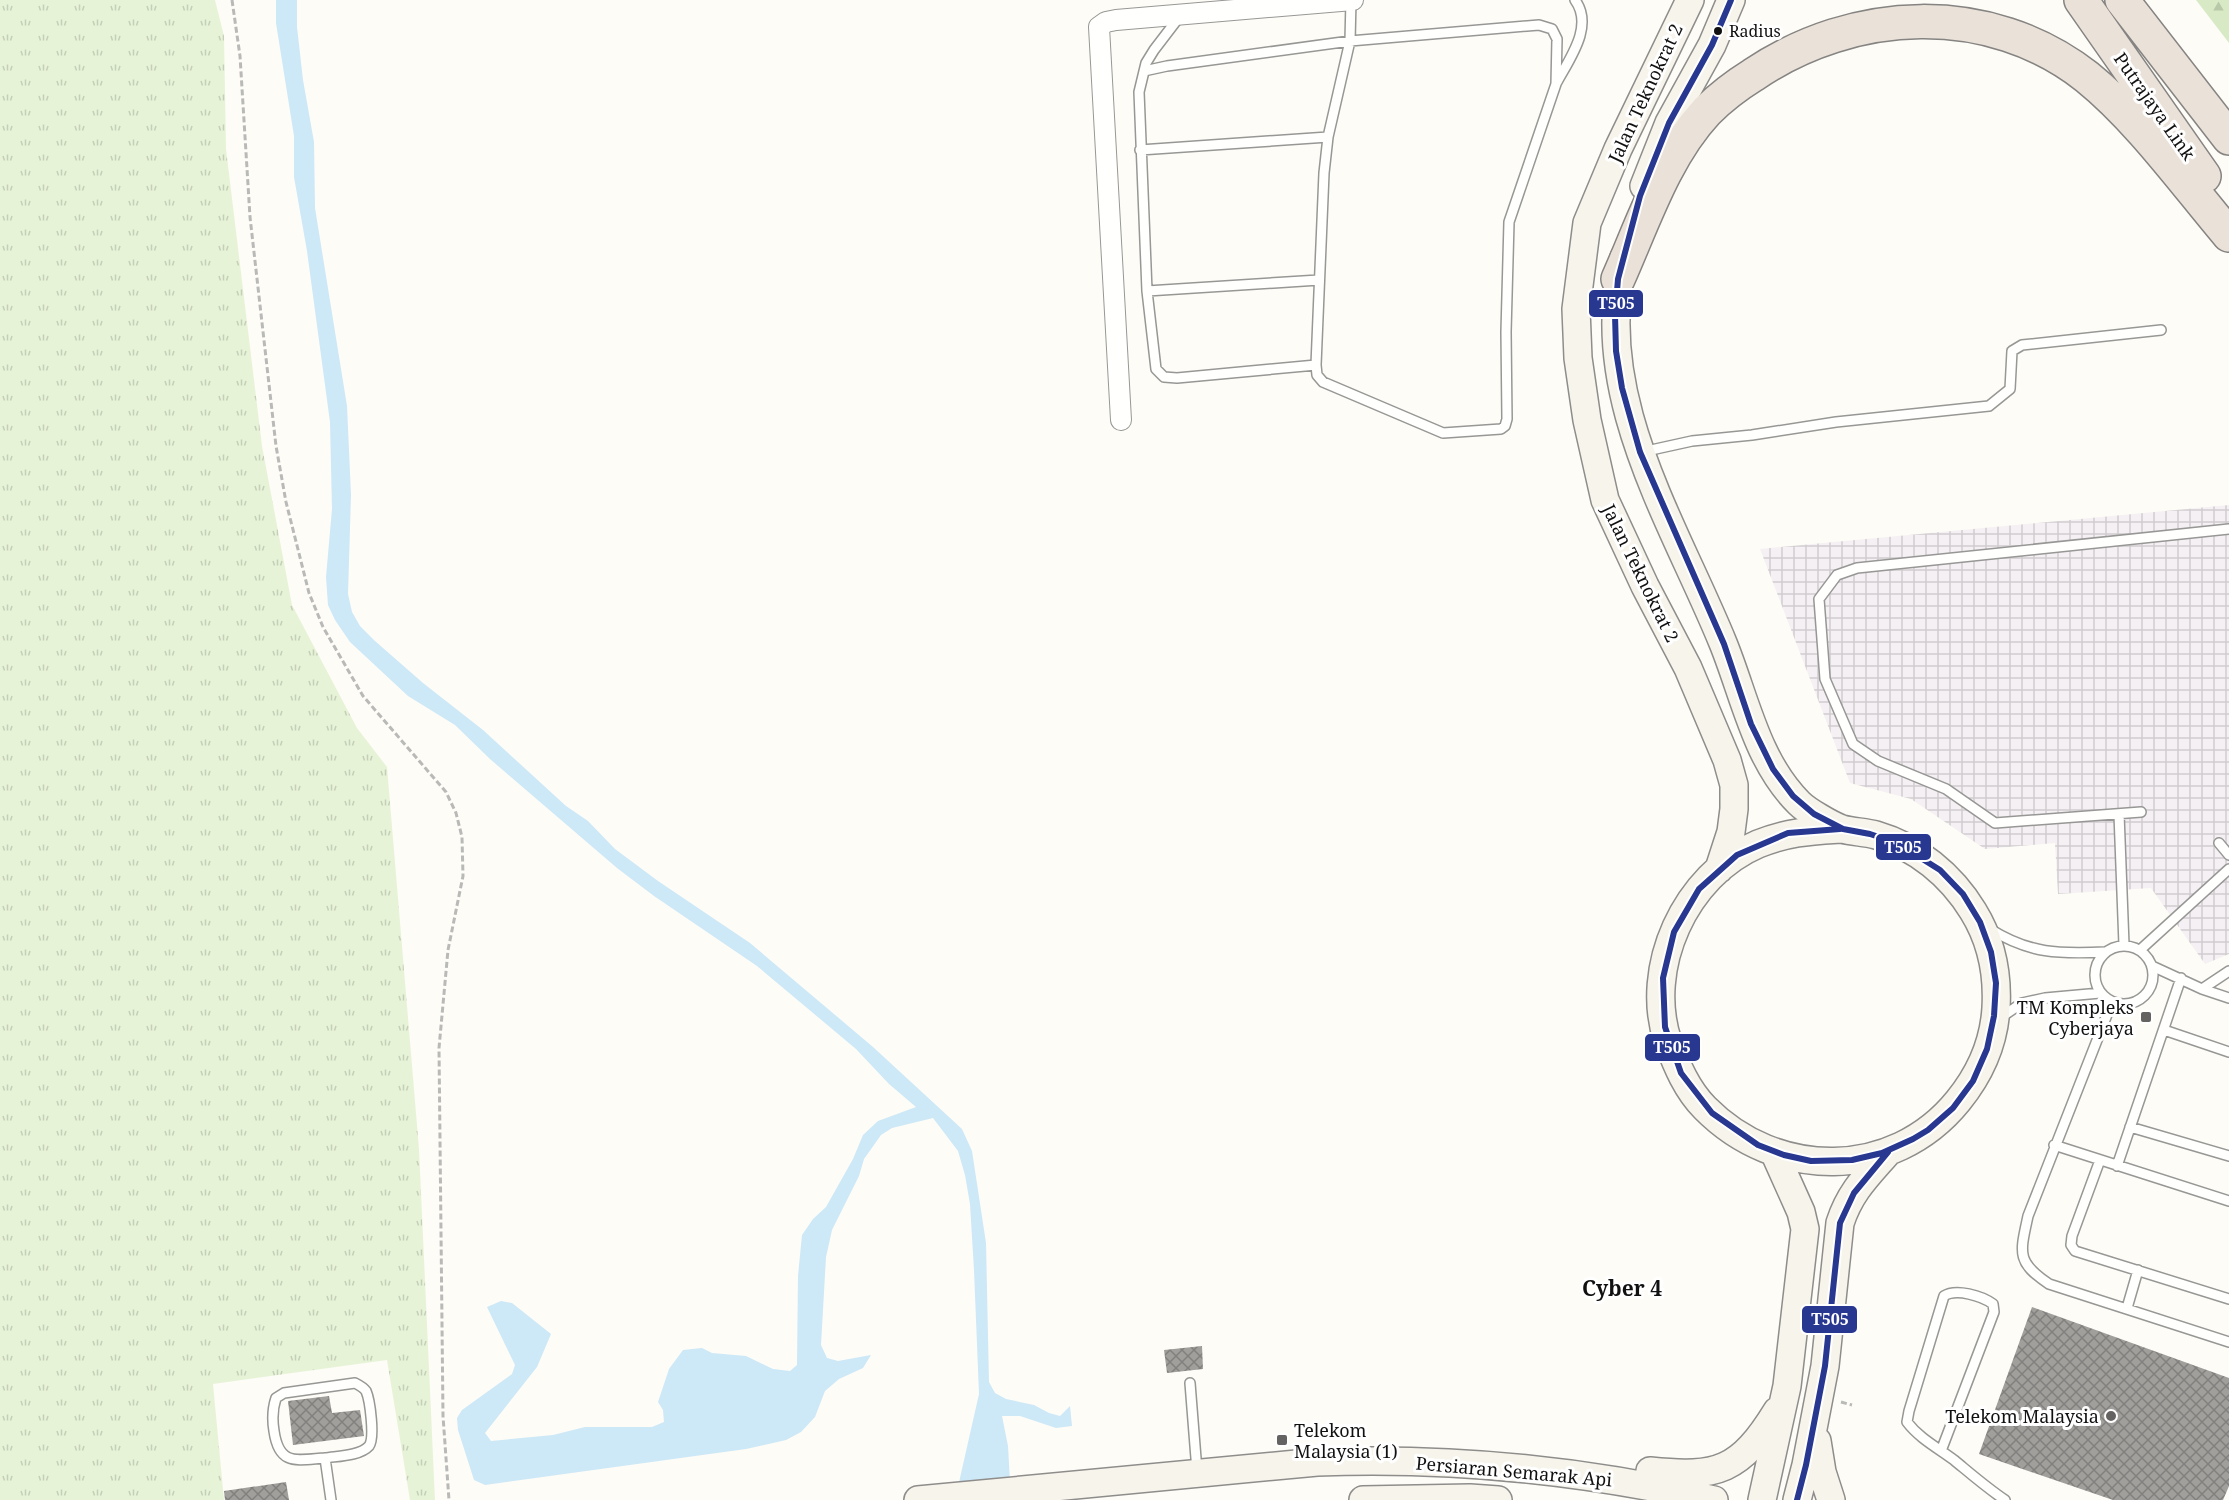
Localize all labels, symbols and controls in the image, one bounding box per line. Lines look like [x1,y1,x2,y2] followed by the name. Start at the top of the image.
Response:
[1602,20,1688,167] street label: Jalan Teknokrat 2
[1729,20,1781,42] place label: Radius
[1712,25,1724,37] marker: Radius
[2109,47,2201,165] street label: Putrajaya Link
[1588,289,1644,318] line badge: T505
[1597,292,1635,314] text: T505
[1597,499,1685,646] street label: Jalan Teknokrat 2
[1875,833,1932,861] line badge: T505
[1884,836,1922,858] text: T505
[2017,995,2134,1040] place label: TM Kompleks Cyberjaya
[2139,1010,2153,1024] marker: TM Kompleks Cyberjaya
[1644,1033,1701,1062] line badge: T505
[1653,1036,1691,1058] text: T505
[1582,1274,1662,1302] district label: Cyber 4
[1801,1305,1858,1334] line badge: T505
[1811,1308,1849,1330] text: T505
[1945,1404,2099,1428] place label: Telekom Malaysia
[2104,1409,2118,1423] marker: Telekom Malaysia
[1294,1418,1398,1463] place label: Telekom Malaysia (1)
[1275,1433,1289,1447] marker: Telekom Malaysia (1)
[1415,1450,1613,1492] street label: Persiaran Semarak Api

